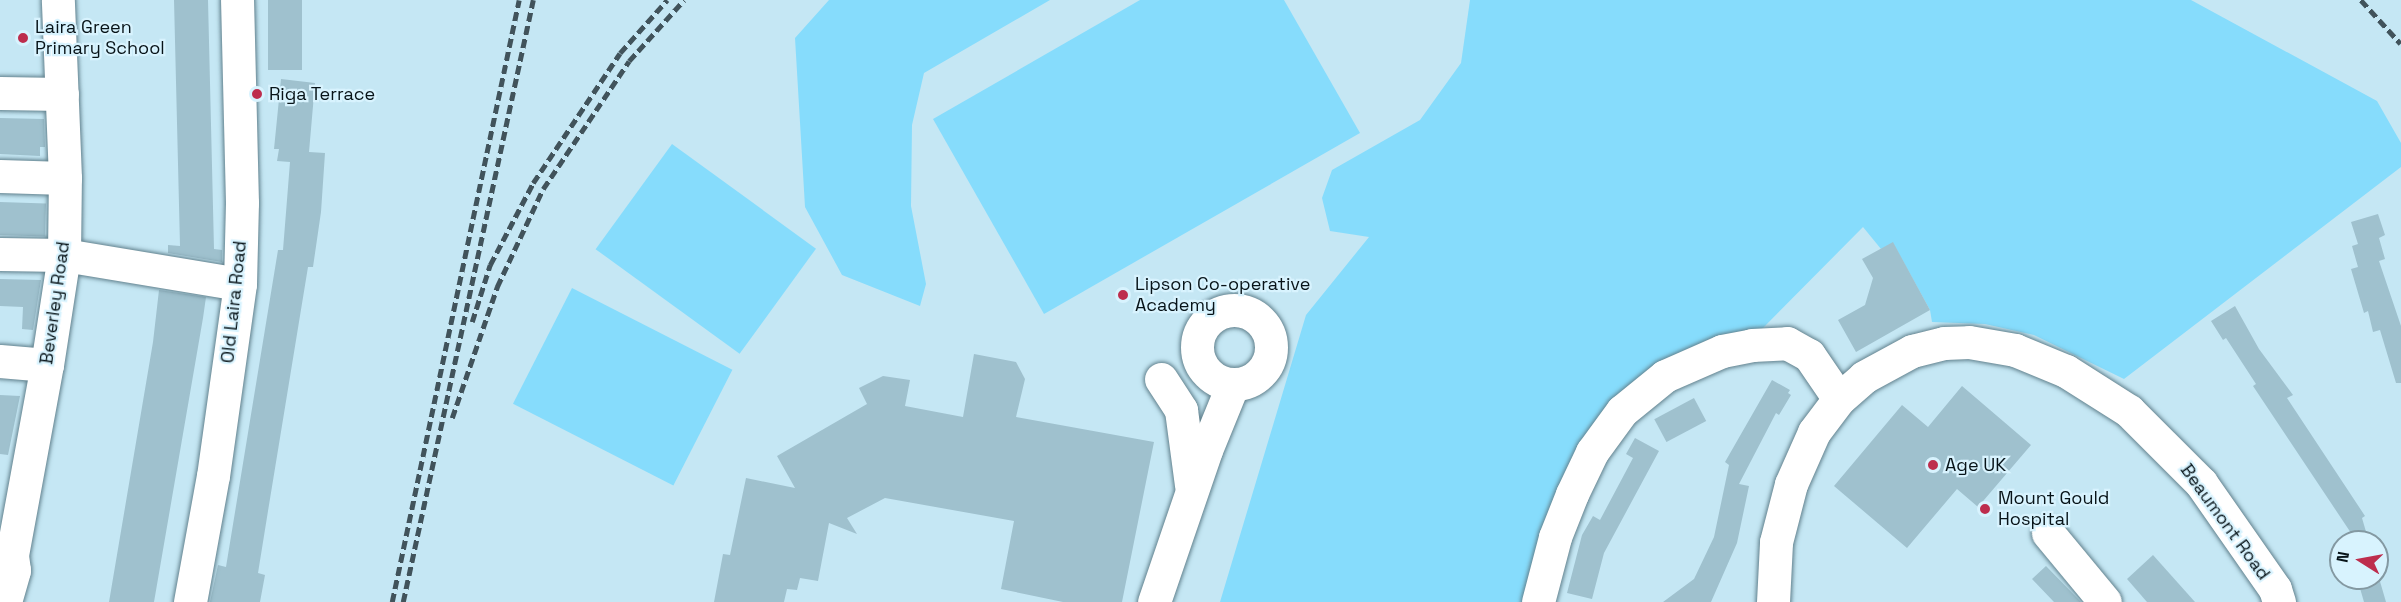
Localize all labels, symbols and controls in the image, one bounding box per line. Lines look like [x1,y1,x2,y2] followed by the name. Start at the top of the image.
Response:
[35,17,165,60] place label: Laira Green Primary School
[16,31,30,45] marker: Laira Green Primary School
[269,83,376,105] place label: Riga Terrace
[250,87,264,101] marker: Riga Terrace
[36,240,74,366] street label: Beverley Road
[217,240,251,364] street label: Old Laira Road
[1135,274,1310,316] place label: Lipson Co-operative Academy
[1116,288,1130,302] marker: Lipson Co-operative Academy
[1945,454,2006,476] place label: Age UK
[1926,458,1940,472] marker: Age UK
[2176,460,2274,584] street label: Beaumont Road
[1998,488,2109,530] place label: Mount Gould Hospital
[1976,500,1994,518] marker: Mount Gould Hospital
[2329,530,2389,590] north arrow
[2331,550,2354,564] text: N

